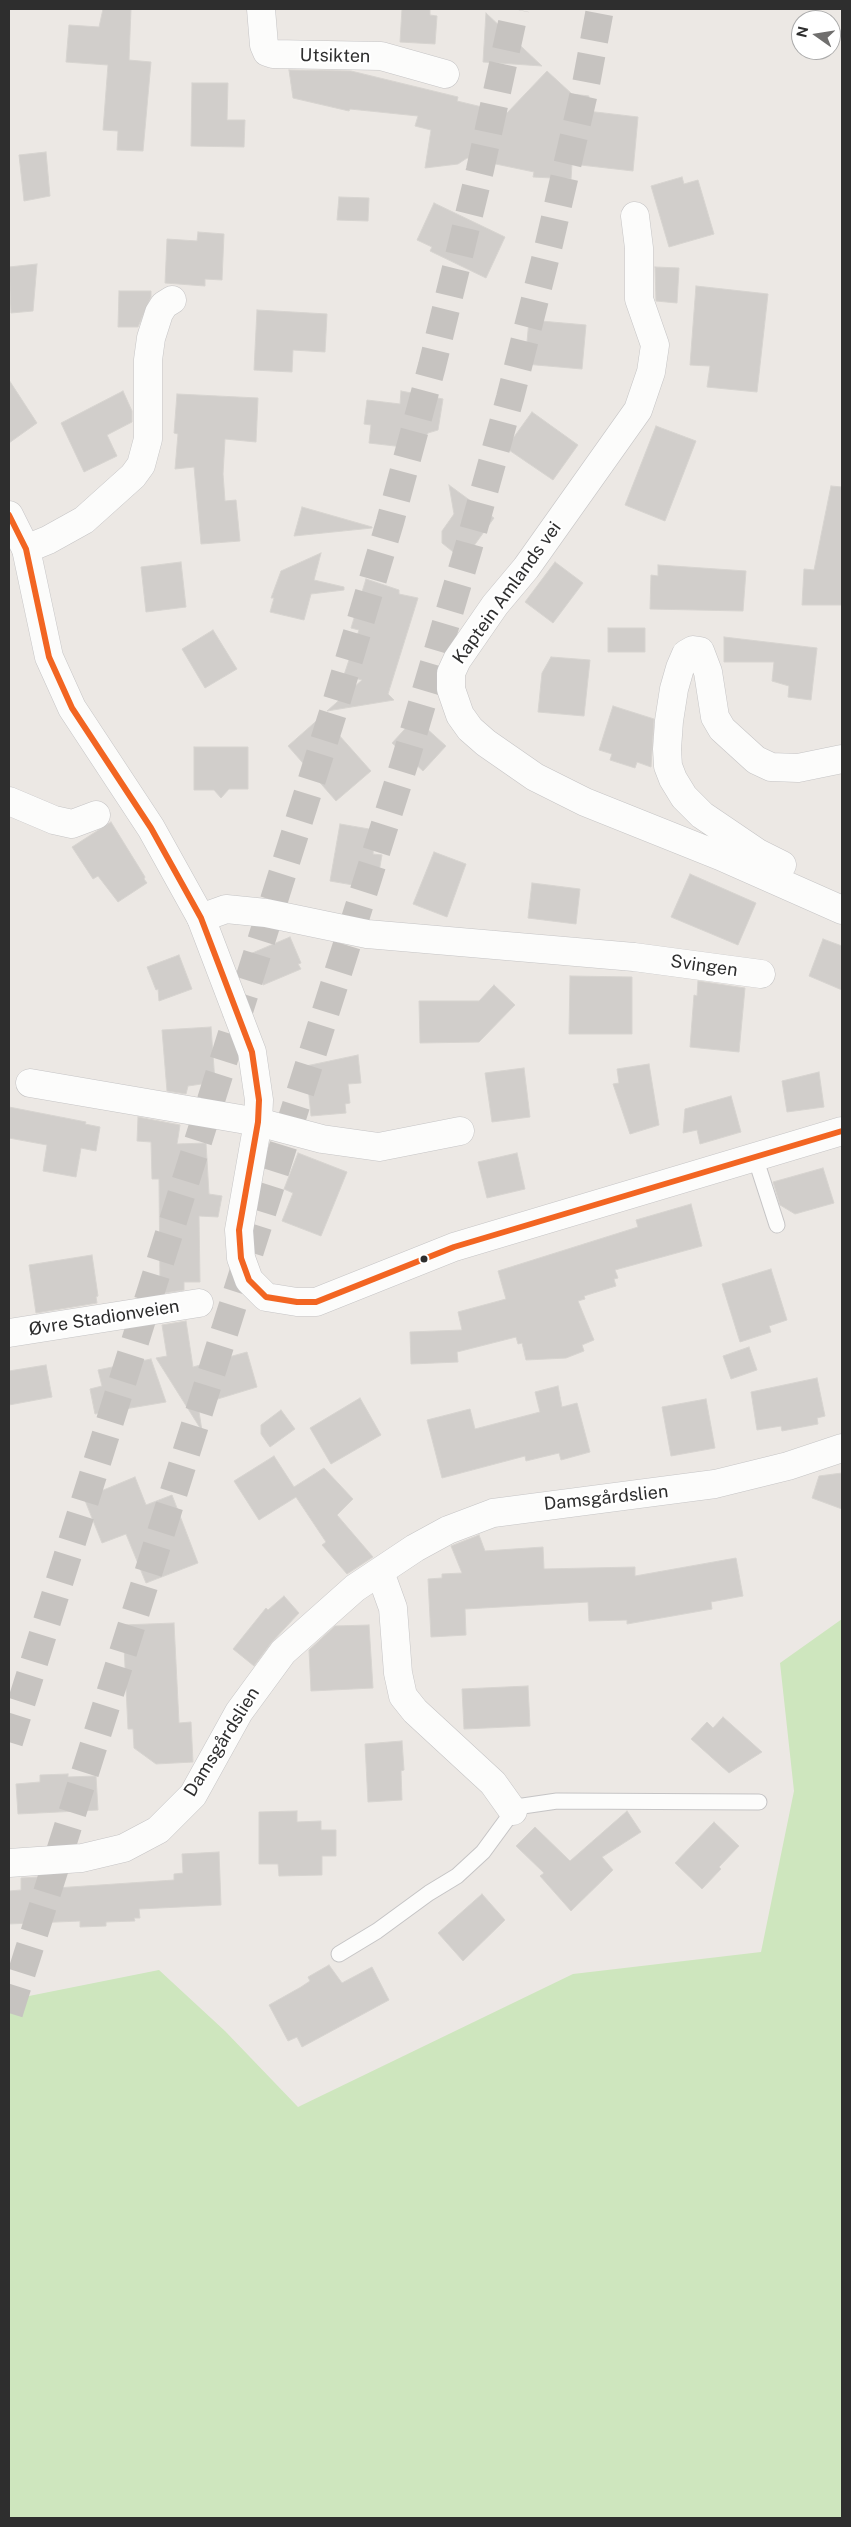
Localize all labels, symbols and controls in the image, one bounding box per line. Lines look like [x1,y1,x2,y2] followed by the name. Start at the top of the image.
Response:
[791,10,841,60] north arrow
[793,25,811,39] text: N
[299,45,371,67] street label: Utsikten
[448,518,566,668] street label: Kaptein Amlands vei
[669,951,739,981] street label: Svingen
[419,1254,429,1264] unlabelled marker
[27,1295,181,1341] street label: Øvre Stadionveien
[543,1481,669,1515] street label: Damsgårdslien
[180,1683,264,1801] street label: Damsgårdslien

